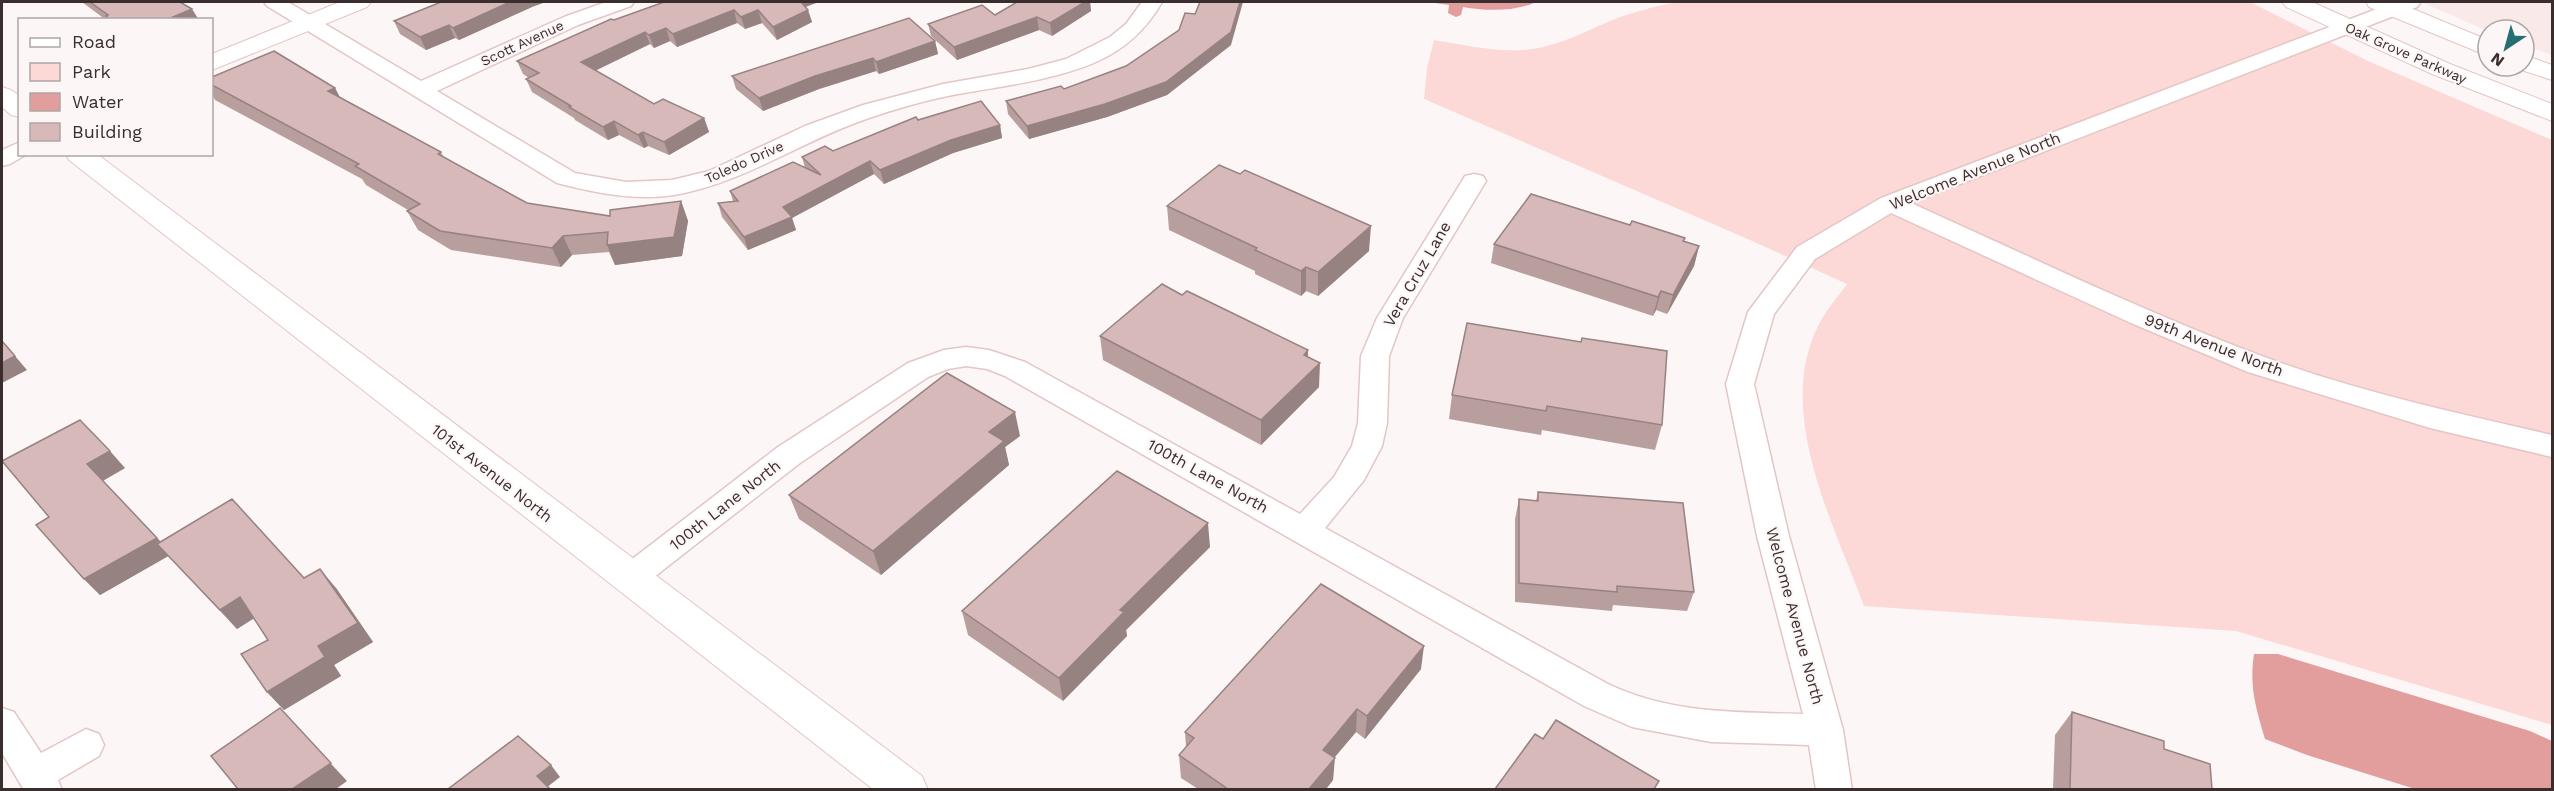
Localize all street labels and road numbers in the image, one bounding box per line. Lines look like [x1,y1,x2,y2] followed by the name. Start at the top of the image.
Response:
[478,17,566,69] street label: Scott Avenue
[2343,19,2470,87] street label: Oak Grove Parkway
[1887,128,2063,214] street label: Welcome Avenue North
[702,138,786,186] street label: Toledo Drive
[1379,218,1455,330] street label: Vera Cruz Lane
[2142,310,2286,380] street label: 99th Avenue North
[428,420,556,526] street label: 101st Avenue North
[1144,435,1272,517] street label: 100th Lane North
[666,456,784,554] street label: 100th Lane North
[1762,525,1828,707] street label: Welcome Avenue North

